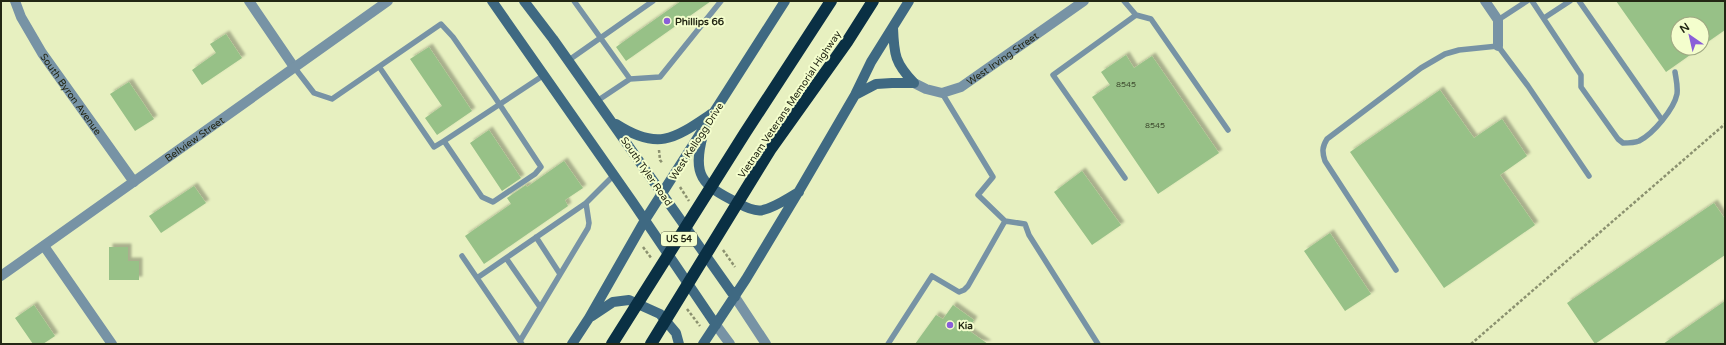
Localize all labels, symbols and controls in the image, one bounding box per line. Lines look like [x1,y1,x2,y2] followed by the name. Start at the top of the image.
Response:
[662,16,672,26] marker: Phillips 66
[675,16,725,28] place label: Phillips 66
[1670,16,1710,56] north arrow
[1677,20,1692,36] text: N
[736,28,844,181] street label: Vietnam Veterans Memorial Highway
[965,30,1041,88] street label: West Irving Street
[37,51,104,138] street label: South Byron Avenue
[1116,80,1136,89] house number: 8545
[667,100,726,182] street label: West Kellogg Drive
[163,114,227,165] street label: Bellview Street
[1145,121,1165,130] house number: 8545
[618,135,674,208] street label: South Tyler Road
[661,232,697,246] road number: US 54
[945,320,955,330] marker: Kia
[958,320,973,332] place label: Kia

